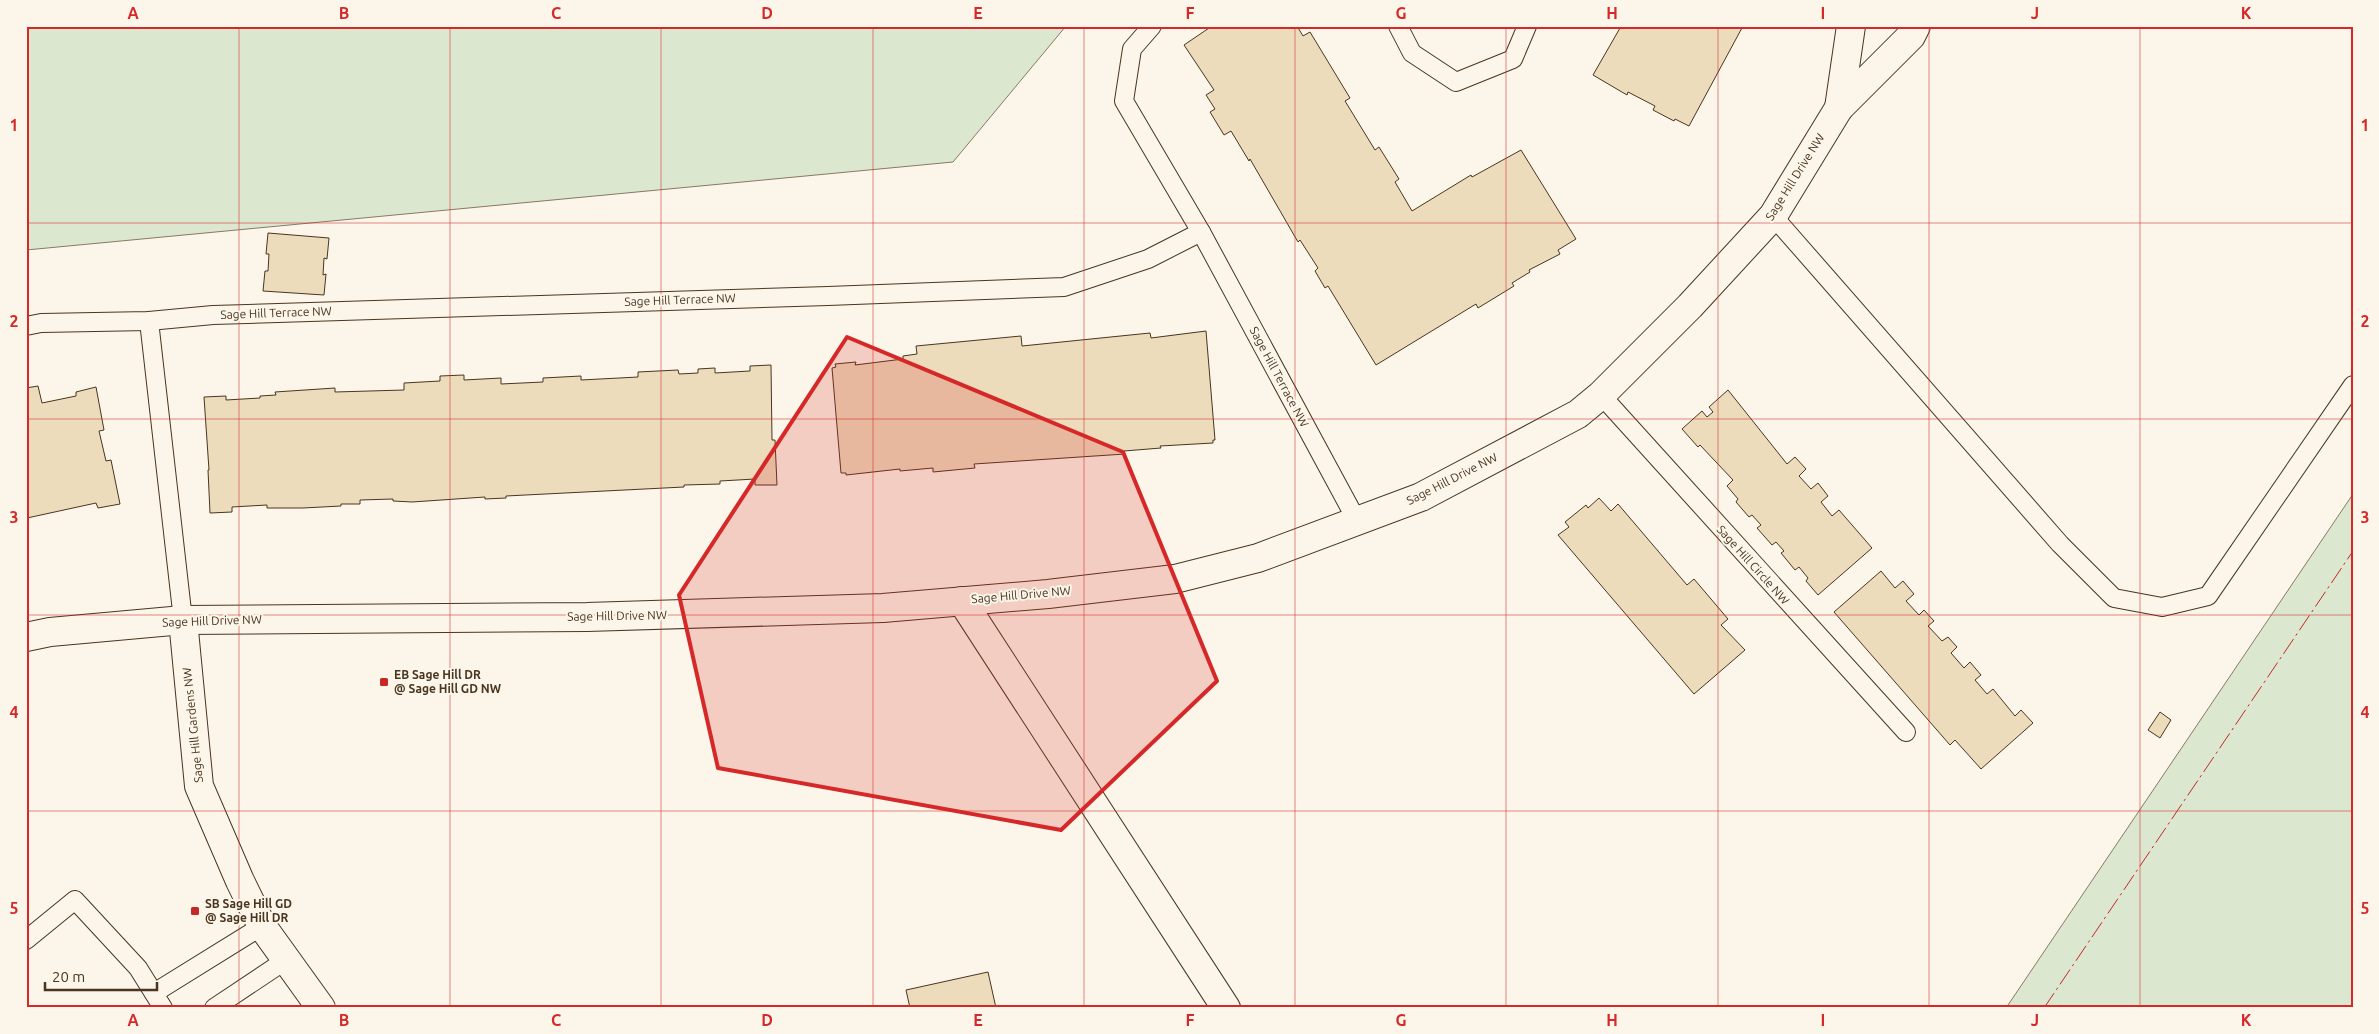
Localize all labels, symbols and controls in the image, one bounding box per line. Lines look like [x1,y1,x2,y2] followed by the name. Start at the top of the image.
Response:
[127,4,139,22] text: A
[339,4,349,22] text: B
[551,4,561,22] text: C
[761,4,773,22] text: D
[973,4,983,22] text: E
[1186,4,1195,22] text: F
[1395,4,1407,22] text: G
[1606,4,1618,22] text: H
[1821,4,1825,22] text: I
[2031,4,2039,22] text: J
[2241,4,2252,22] text: K
[9,116,19,134] text: 1
[2360,116,2370,134] text: 1
[1763,131,1827,223] street label: Sage Hill Drive NW
[624,291,736,308] street label: Sage Hill Terrace NW
[220,304,332,321] street label: Sage Hill Terrace NW
[9,312,19,330] text: 2
[2360,312,2370,330] text: 2
[1248,324,1311,429] street label: Sage Hill Terrace NW
[1404,450,1499,507] street label: Sage Hill Drive NW
[9,508,19,526] text: 3
[2360,508,2370,526] text: 3
[1715,523,1792,607] street label: Sage Hill Circle NW
[971,584,1071,605] street label: Sage Hill Drive NW
[567,608,667,623] street label: Sage Hill Drive NW
[162,612,262,629] street label: Sage Hill Drive NW
[180,667,205,783] street label: Sage Hill Gardens NW
[394,668,502,695] place label: EB Sage Hill DR @ Sage Hill GD NW
[378,676,390,688] marker: EB Sage Hill DR @ Sage Hill GD NW
[9,703,19,721] text: 4
[2360,703,2370,721] text: 4
[205,897,292,924] place label: SB Sage Hill GD @ Sage Hill DR
[9,899,19,917] text: 5
[2360,899,2370,917] text: 5
[189,905,201,917] marker: SB Sage Hill GD @ Sage Hill DR
[45,959,158,991] scale bar
[52,968,85,985] text: 20 m
[127,1011,139,1029] text: A
[339,1011,349,1029] text: B
[551,1011,561,1029] text: C
[761,1011,773,1029] text: D
[973,1011,983,1029] text: E
[1186,1011,1195,1029] text: F
[1395,1011,1407,1029] text: G
[1606,1011,1618,1029] text: H
[1821,1011,1825,1029] text: I
[2031,1011,2039,1029] text: J
[2241,1011,2252,1029] text: K

